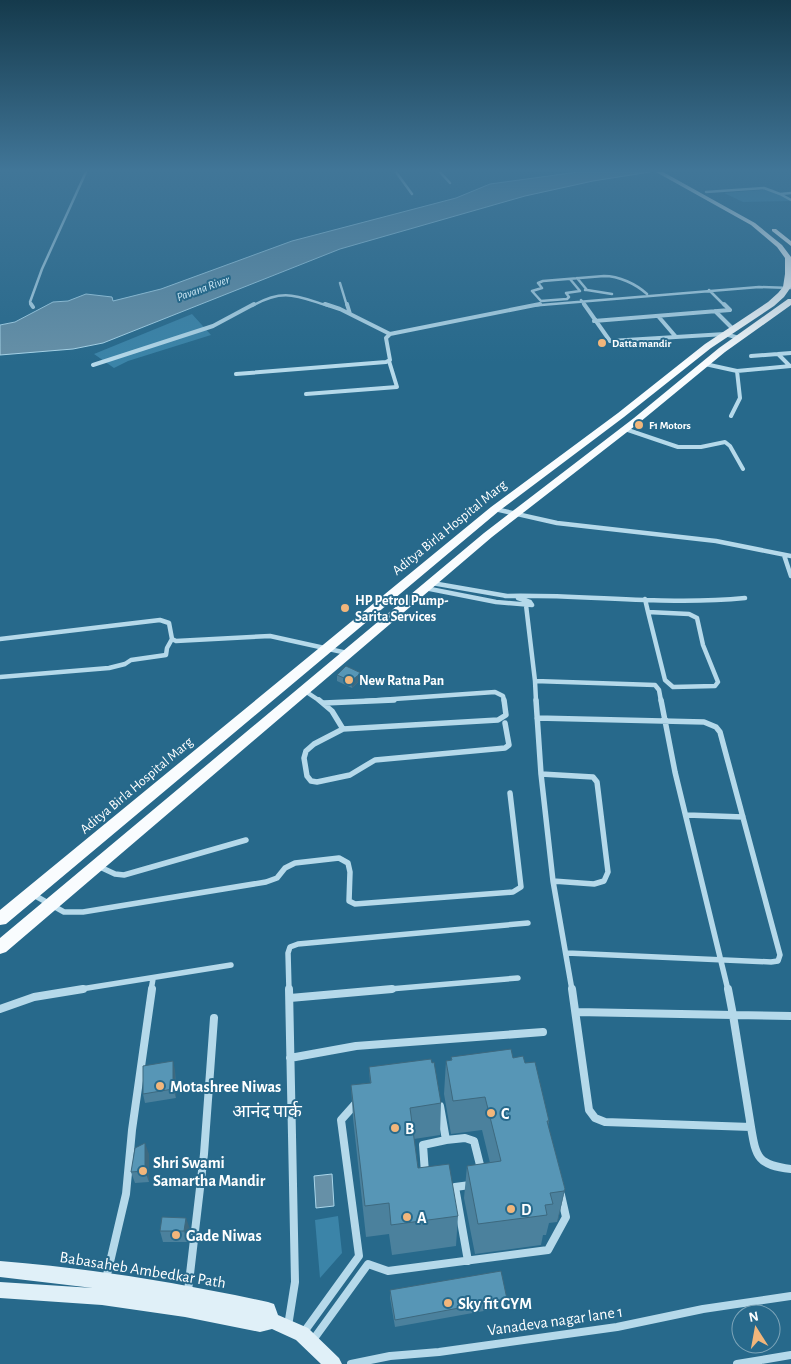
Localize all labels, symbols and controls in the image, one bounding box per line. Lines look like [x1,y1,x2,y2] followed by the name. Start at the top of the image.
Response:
[175,273,232,303] water label: Pavana River
[596,337,608,349] marker: Datta mandir
[612,338,671,349] place label: Datta mandir
[633,419,645,431] marker: F1 Motors
[649,420,691,431] place label: F1 Motors
[390,477,509,578] street label: Aditya Birla Hospital Marg
[355,594,449,624] place label: HP Petrol Pump- Sarita Services
[339,602,351,614] marker: HP Petrol Pump- Sarita Services
[343,674,355,686] marker: New Ratna Pan
[359,674,444,688] place label: New Ratna Pan
[78,735,196,837] street label: Aditya Birla Hospital Marg
[170,1079,281,1095] place label: Motashree Niwas
[154,1080,166,1092] marker: Motashree Niwas
[232,1100,303,1121] district label: आनंद पार्क
[501,1106,510,1122] place label: C
[485,1107,497,1119] marker: C
[405,1121,414,1137] place label: B
[389,1122,401,1134] marker: B
[153,1155,266,1189] place label: Shri Swami Samartha Mandir
[137,1165,149,1177] marker: Shri Swami Samartha Mandir
[521,1202,532,1218] place label: D
[505,1203,517,1215] marker: D
[417,1210,427,1226] place label: A
[401,1211,413,1223] marker: A
[186,1228,262,1244] place label: Gade Niwas
[170,1229,182,1241] marker: Gade Niwas
[59,1249,227,1291] street label: Babasaheb Ambedkar Path
[458,1296,532,1313] place label: Sky fit GYM
[442,1297,454,1309] marker: Sky fit GYM
[486,1304,624,1338] street label: Vanadeva nagar lane 1
[731,1304,781,1354] north arrow
[748,1309,760,1325] text: N

